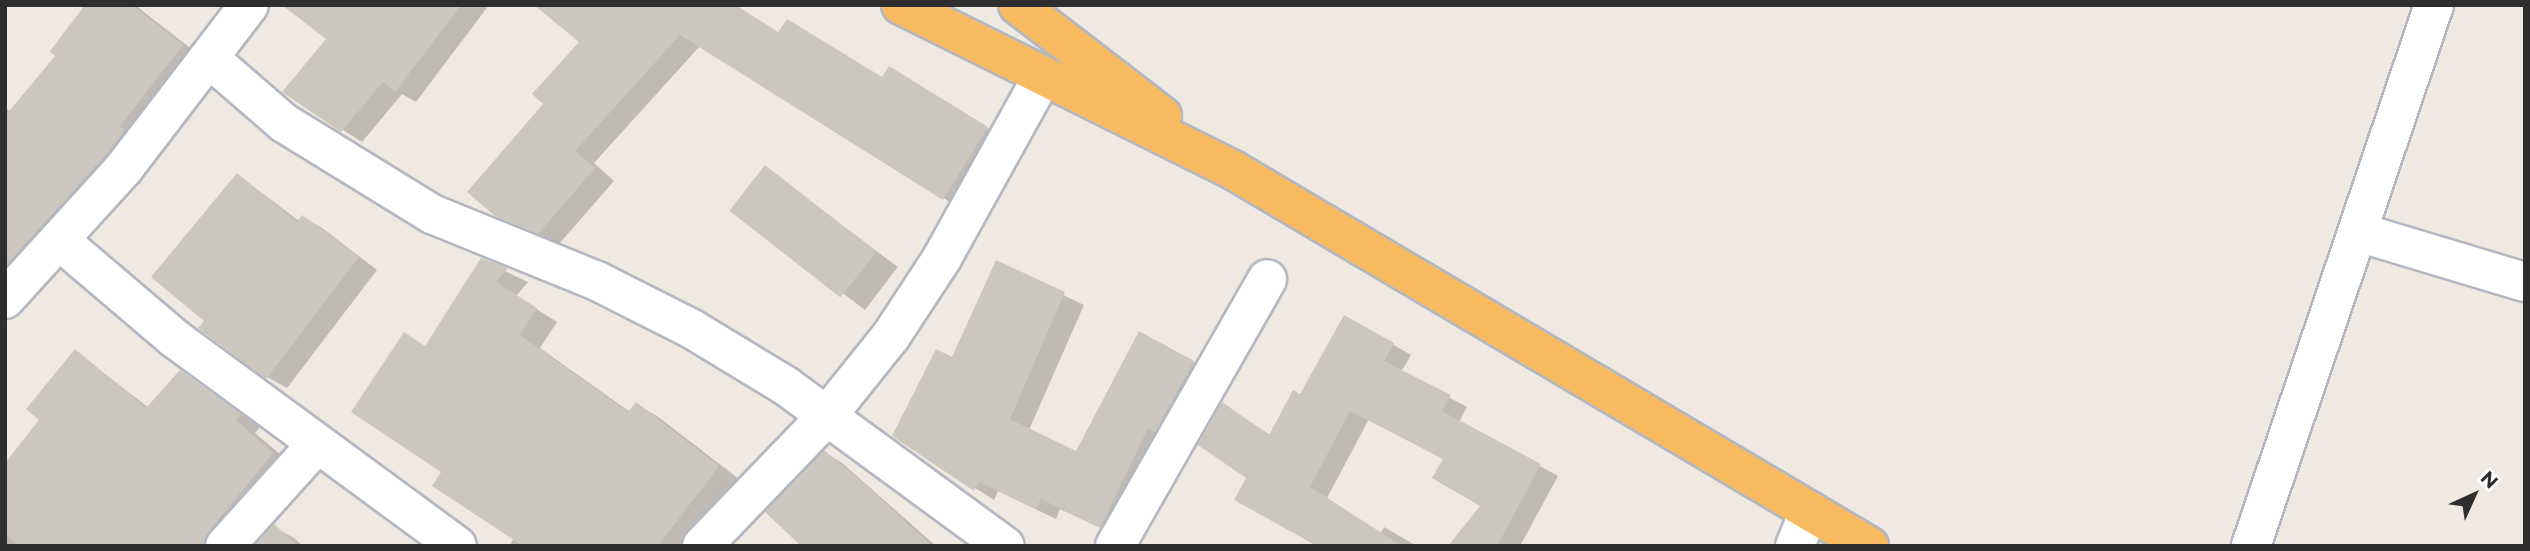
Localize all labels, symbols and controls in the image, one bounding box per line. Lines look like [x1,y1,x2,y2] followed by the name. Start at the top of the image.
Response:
[2439,460,2509,530] north arrow
[2476,466,2503,493] text: N

